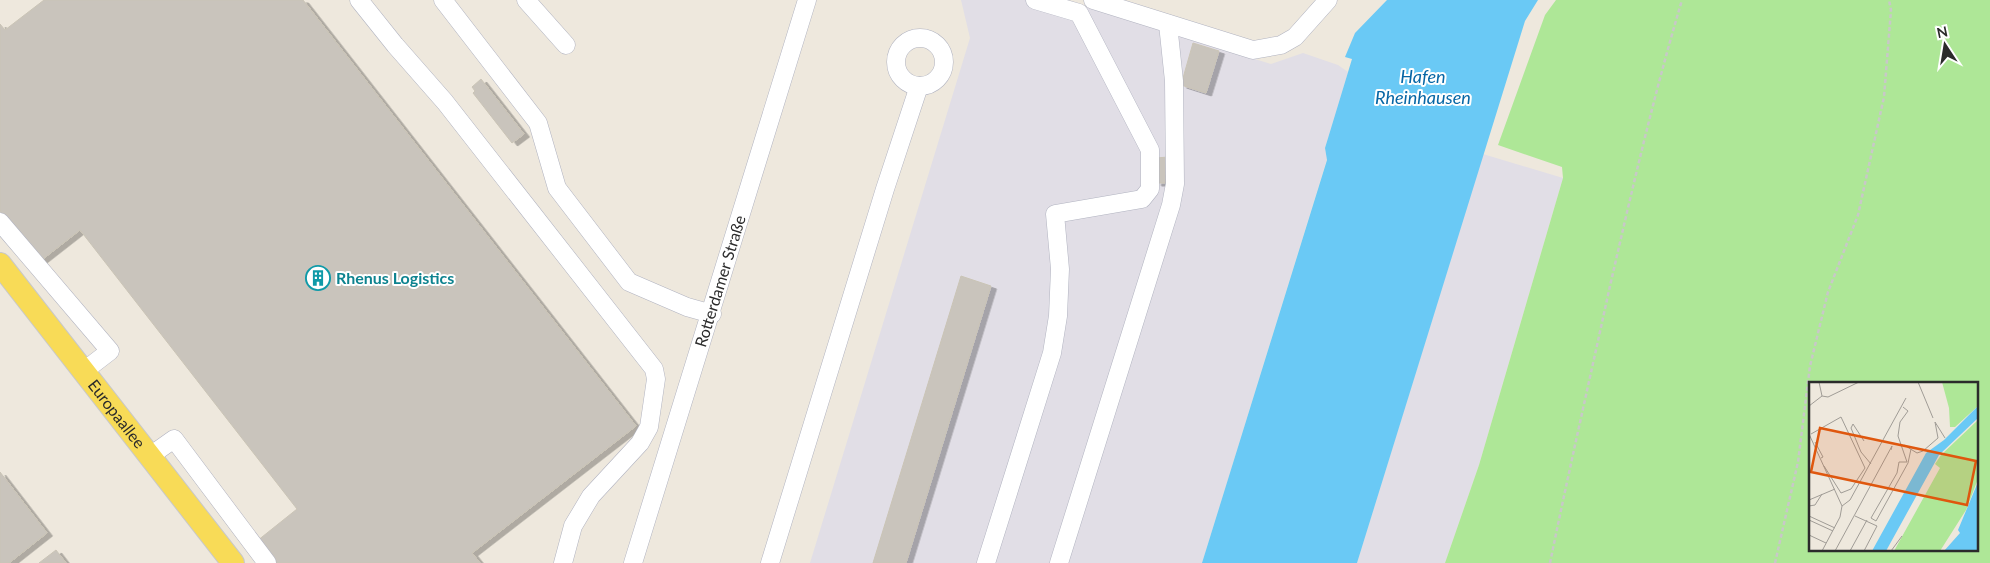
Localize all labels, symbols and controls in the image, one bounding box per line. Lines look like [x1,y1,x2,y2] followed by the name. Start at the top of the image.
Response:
[1920,20,1970,70] north arrow
[1935,22,1949,41] text: N
[1375,65,1471,108] water label: Hafen Rheinhausen
[690,213,749,349] street label: Rotterdamer Straße
[305,265,331,291] building icon: Rhenus Logistics
[336,268,454,287] place label: Rhenus Logistics
[85,375,150,452] street label: Europaallee
[1809,382,1978,550] inset map

